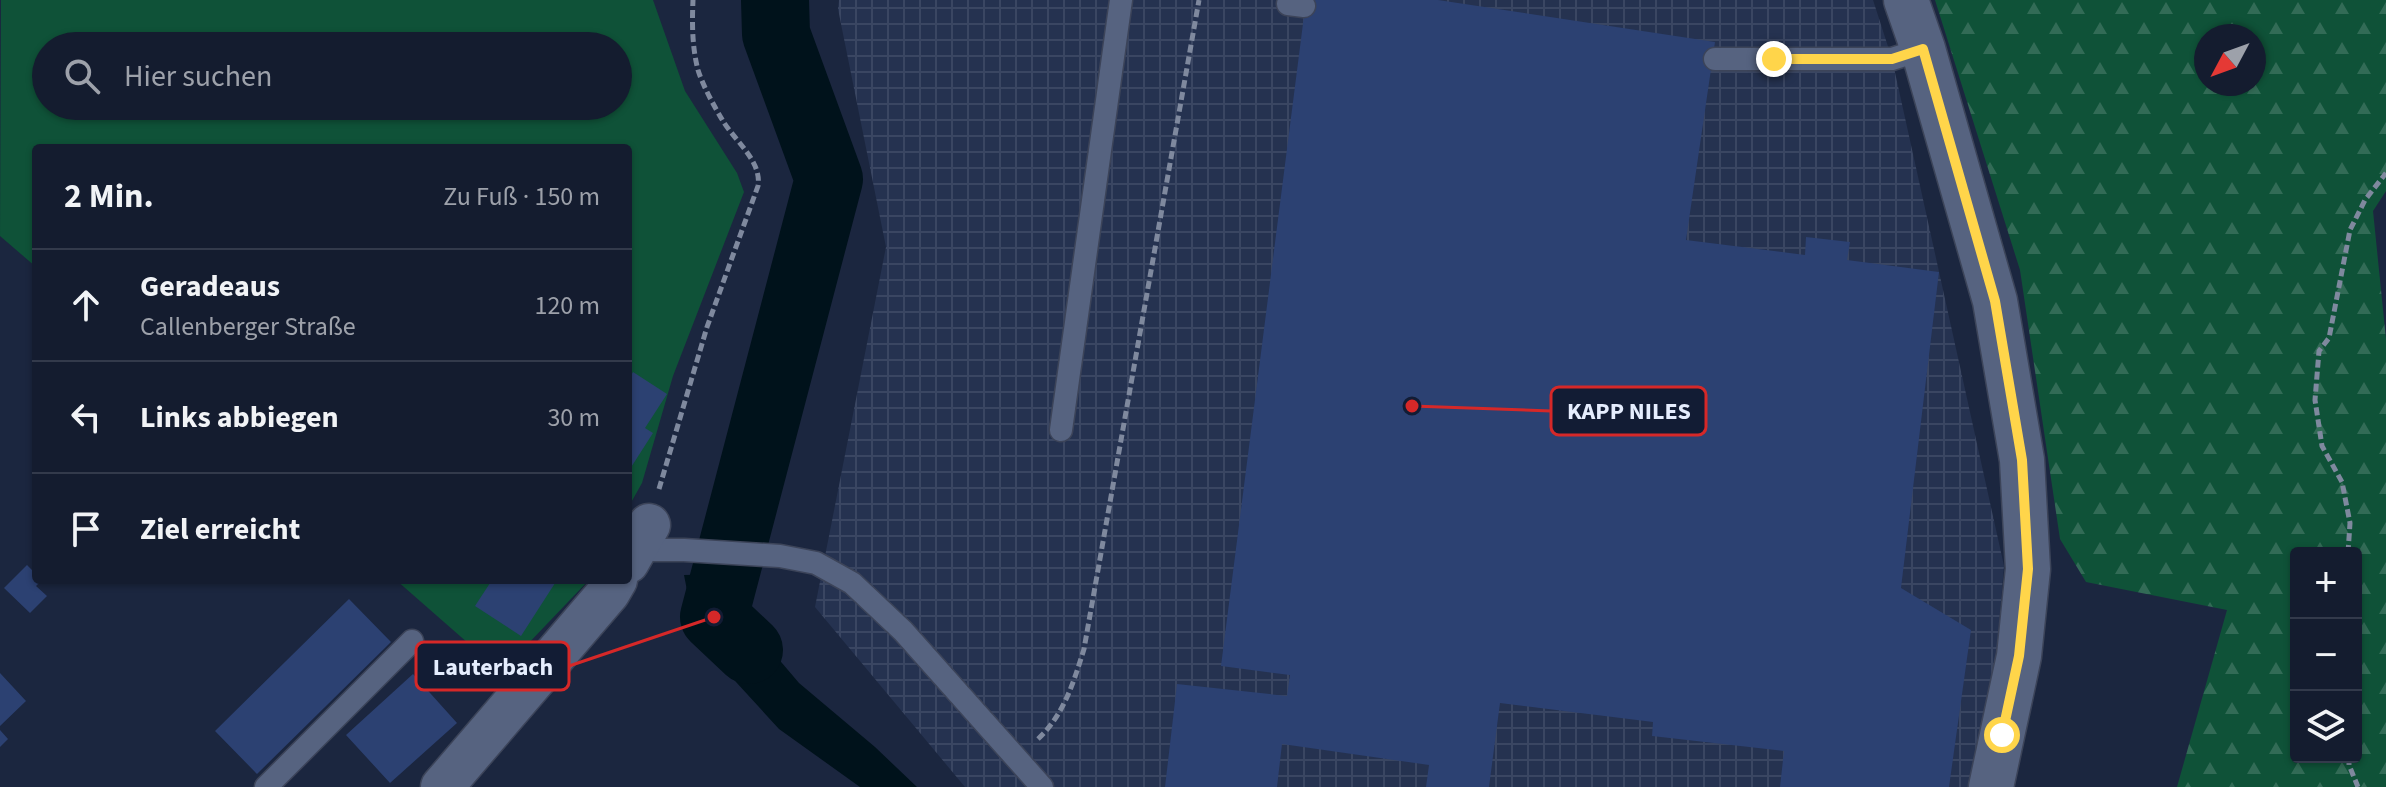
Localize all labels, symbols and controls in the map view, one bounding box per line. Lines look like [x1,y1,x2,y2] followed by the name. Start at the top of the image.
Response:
[2194,24,2266,96] north arrow
[32,32,632,120] search box
[1756,41,1792,77] route end
[60,54,104,98] icon: search
[124,55,272,98] text: Hier suchen
[64,172,154,221] text: 2 Min.
[443,178,600,215] text: Zu Fuß · 150 m
[140,265,280,308] text: Geradeaus
[64,283,108,327] icon: ahead
[534,287,600,324] text: 120 m
[140,308,356,345] text: Callenberger Straße
[1551,387,1706,435] callout: KAPP NILES
[1567,394,1691,429] text: KAPP NILES
[64,395,108,439] icon: left
[140,396,339,439] text: Links abbiegen
[547,399,600,436] text: 30 m
[64,507,108,551] icon: arrive
[140,508,300,551] text: Ziel erreicht
[2290,547,2362,763] map controls
[2290,547,2362,619] button: +
[2290,619,2362,691] button: −
[416,642,569,690] callout: Lauterbach
[433,650,553,685] text: Lauterbach
[2290,691,2362,763] button: layers
[1984,717,2020,753] route start

